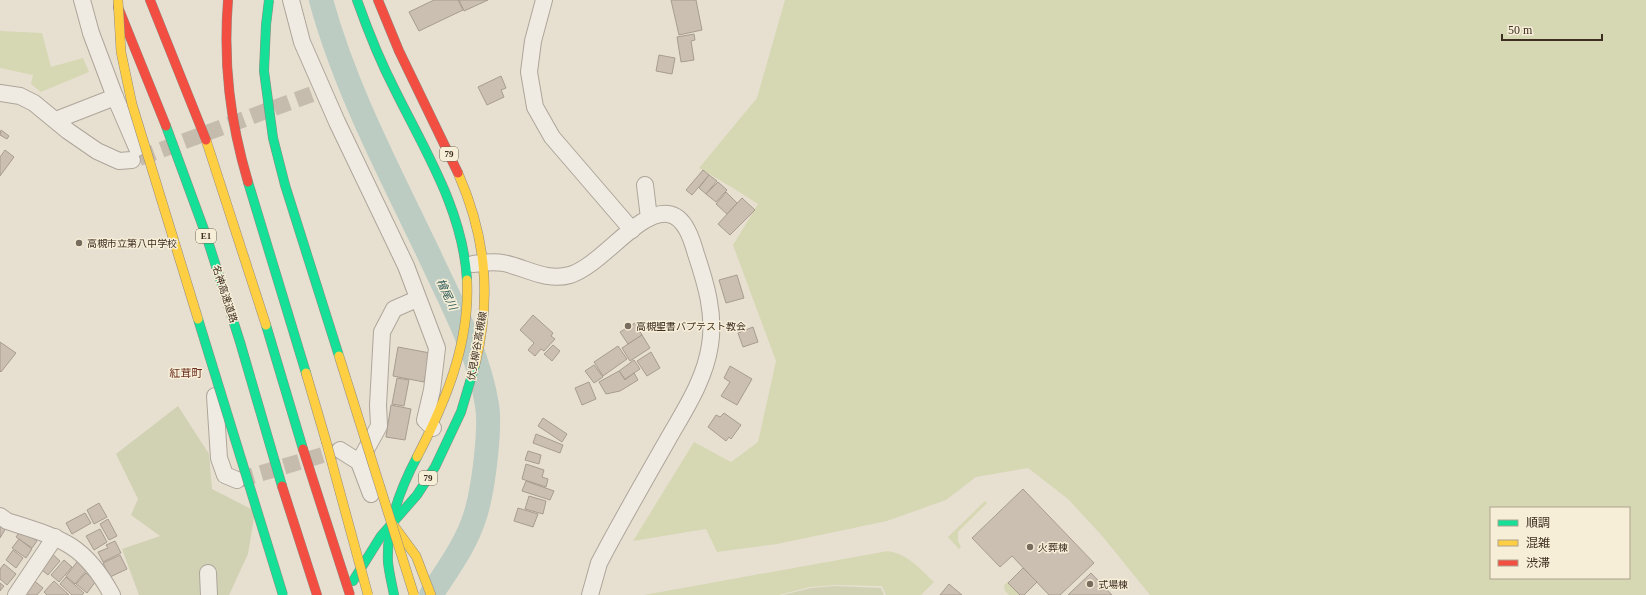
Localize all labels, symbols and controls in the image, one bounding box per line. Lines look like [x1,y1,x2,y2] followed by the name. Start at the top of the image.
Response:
[1502,16,1602,42] scale bar
[1508,23,1533,37] text: 50 m
[440,147,458,161] road number: 79
[196,229,216,243] road number: E1
[74,238,84,248] marker: 高槻市立第八中学校
[87,238,177,249] place label: 高槻市立第八中学校
[210,264,240,324] street label: 名神高速道路
[435,277,460,312] water label: 檜尾川
[466,311,488,381] street label: 伏見柳谷高槻線
[623,321,633,331] marker: 高槻聖書バプテスト教会
[636,321,746,332] place label: 高槻聖書バプテスト教会
[170,367,203,379] district label: 紅茸町
[419,471,437,485] road number: 79
[1490,507,1630,579] legend
[1526,516,1550,530] text: 順調
[1526,536,1550,550] text: 混雑
[1025,542,1035,552] marker: 火葬棟
[1038,542,1068,553] place label: 火葬棟
[1526,556,1550,570] text: 渋滞
[1085,579,1095,589] marker: 式場棟
[1098,579,1128,590] place label: 式場棟

